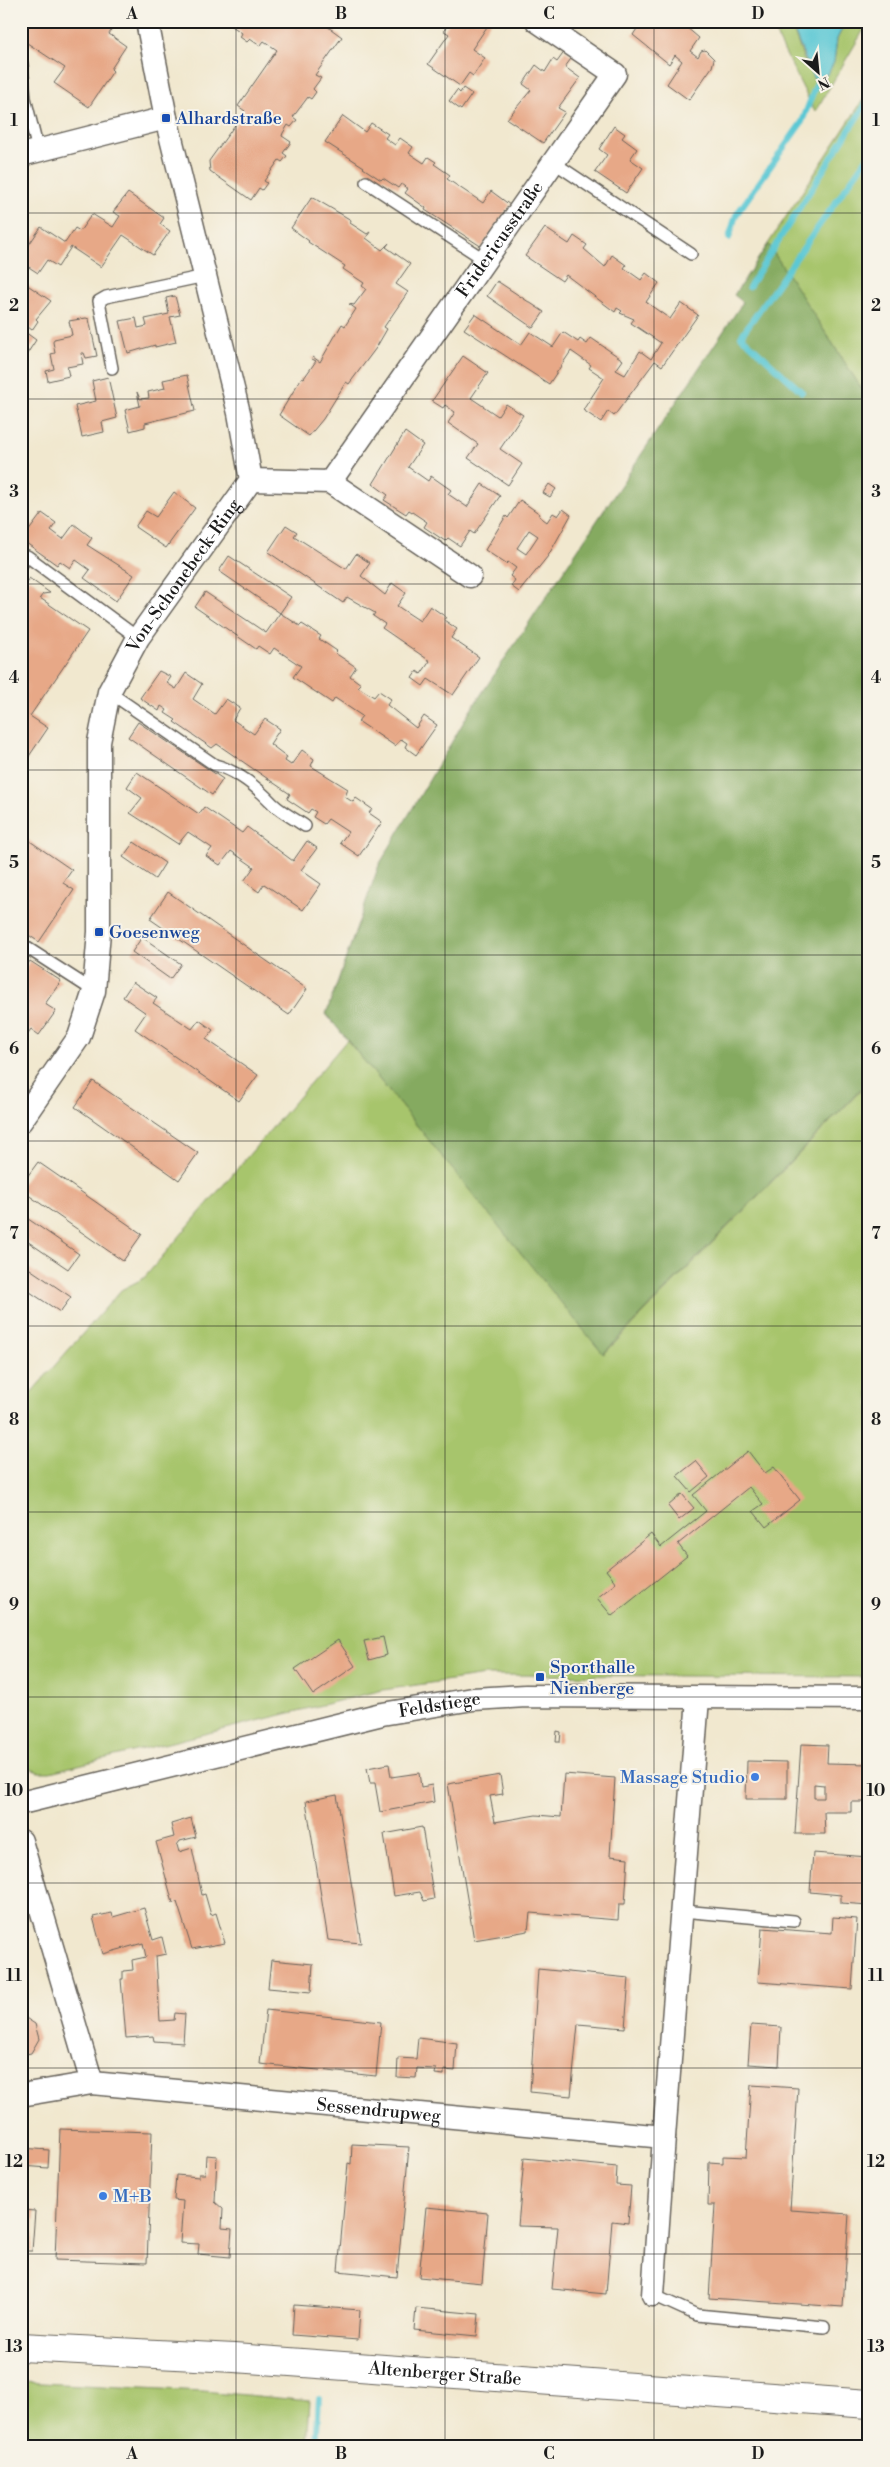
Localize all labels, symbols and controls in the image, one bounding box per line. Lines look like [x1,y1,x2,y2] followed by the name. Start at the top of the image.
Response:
[125,4,138,24] text: A
[335,4,347,24] text: B
[543,4,555,24] text: C
[752,4,765,24] text: D
[792,48,842,98] north arrow
[814,72,832,93] text: N
[175,107,282,130] place label: Alhardstraße
[10,111,18,131] text: 1
[872,111,880,131] text: 1
[160,112,172,124] marker: Alhardstraße
[451,177,549,302] street label: Fridericusstraße
[9,296,19,316] text: 2
[871,296,881,316] text: 2
[9,482,19,502] text: 3
[871,482,881,502] text: 3
[121,494,246,657] street label: Von-Schonebeck-Ring
[9,668,20,688] text: 4
[871,668,882,688] text: 4
[9,853,19,873] text: 5
[871,853,881,873] text: 5
[109,921,201,944] place label: Goesenweg
[93,926,105,938] marker: Goesenweg
[9,1039,19,1059] text: 6
[871,1039,881,1059] text: 6
[9,1224,19,1244] text: 7
[871,1224,881,1244] text: 7
[9,1410,19,1430] text: 8
[871,1410,881,1430] text: 8
[9,1595,19,1615] text: 9
[871,1595,881,1615] text: 9
[550,1656,635,1700] place label: Sporthalle Nienberge
[534,1671,546,1683] marker: Sporthalle Nienberge
[397,1688,481,1723] street label: Feldstiege
[620,1766,745,1789] place label: Massage Studio
[749,1771,761,1783] marker: Massage Studio
[5,1781,23,1801] text: 10
[867,1781,885,1801] text: 10
[6,1966,22,1986] text: 11
[868,1966,884,1986] text: 11
[315,2093,443,2128] street label: Sessendrupweg
[5,2152,23,2172] text: 12
[867,2152,885,2172] text: 12
[113,2185,152,2208] place label: M+B
[97,2190,109,2202] marker: M+B
[5,2337,23,2357] text: 13
[867,2337,885,2357] text: 13
[367,2357,522,2391] street label: Altenberger Straße
[125,2444,138,2464] text: A
[335,2444,347,2464] text: B
[543,2444,555,2464] text: C
[752,2444,765,2464] text: D

